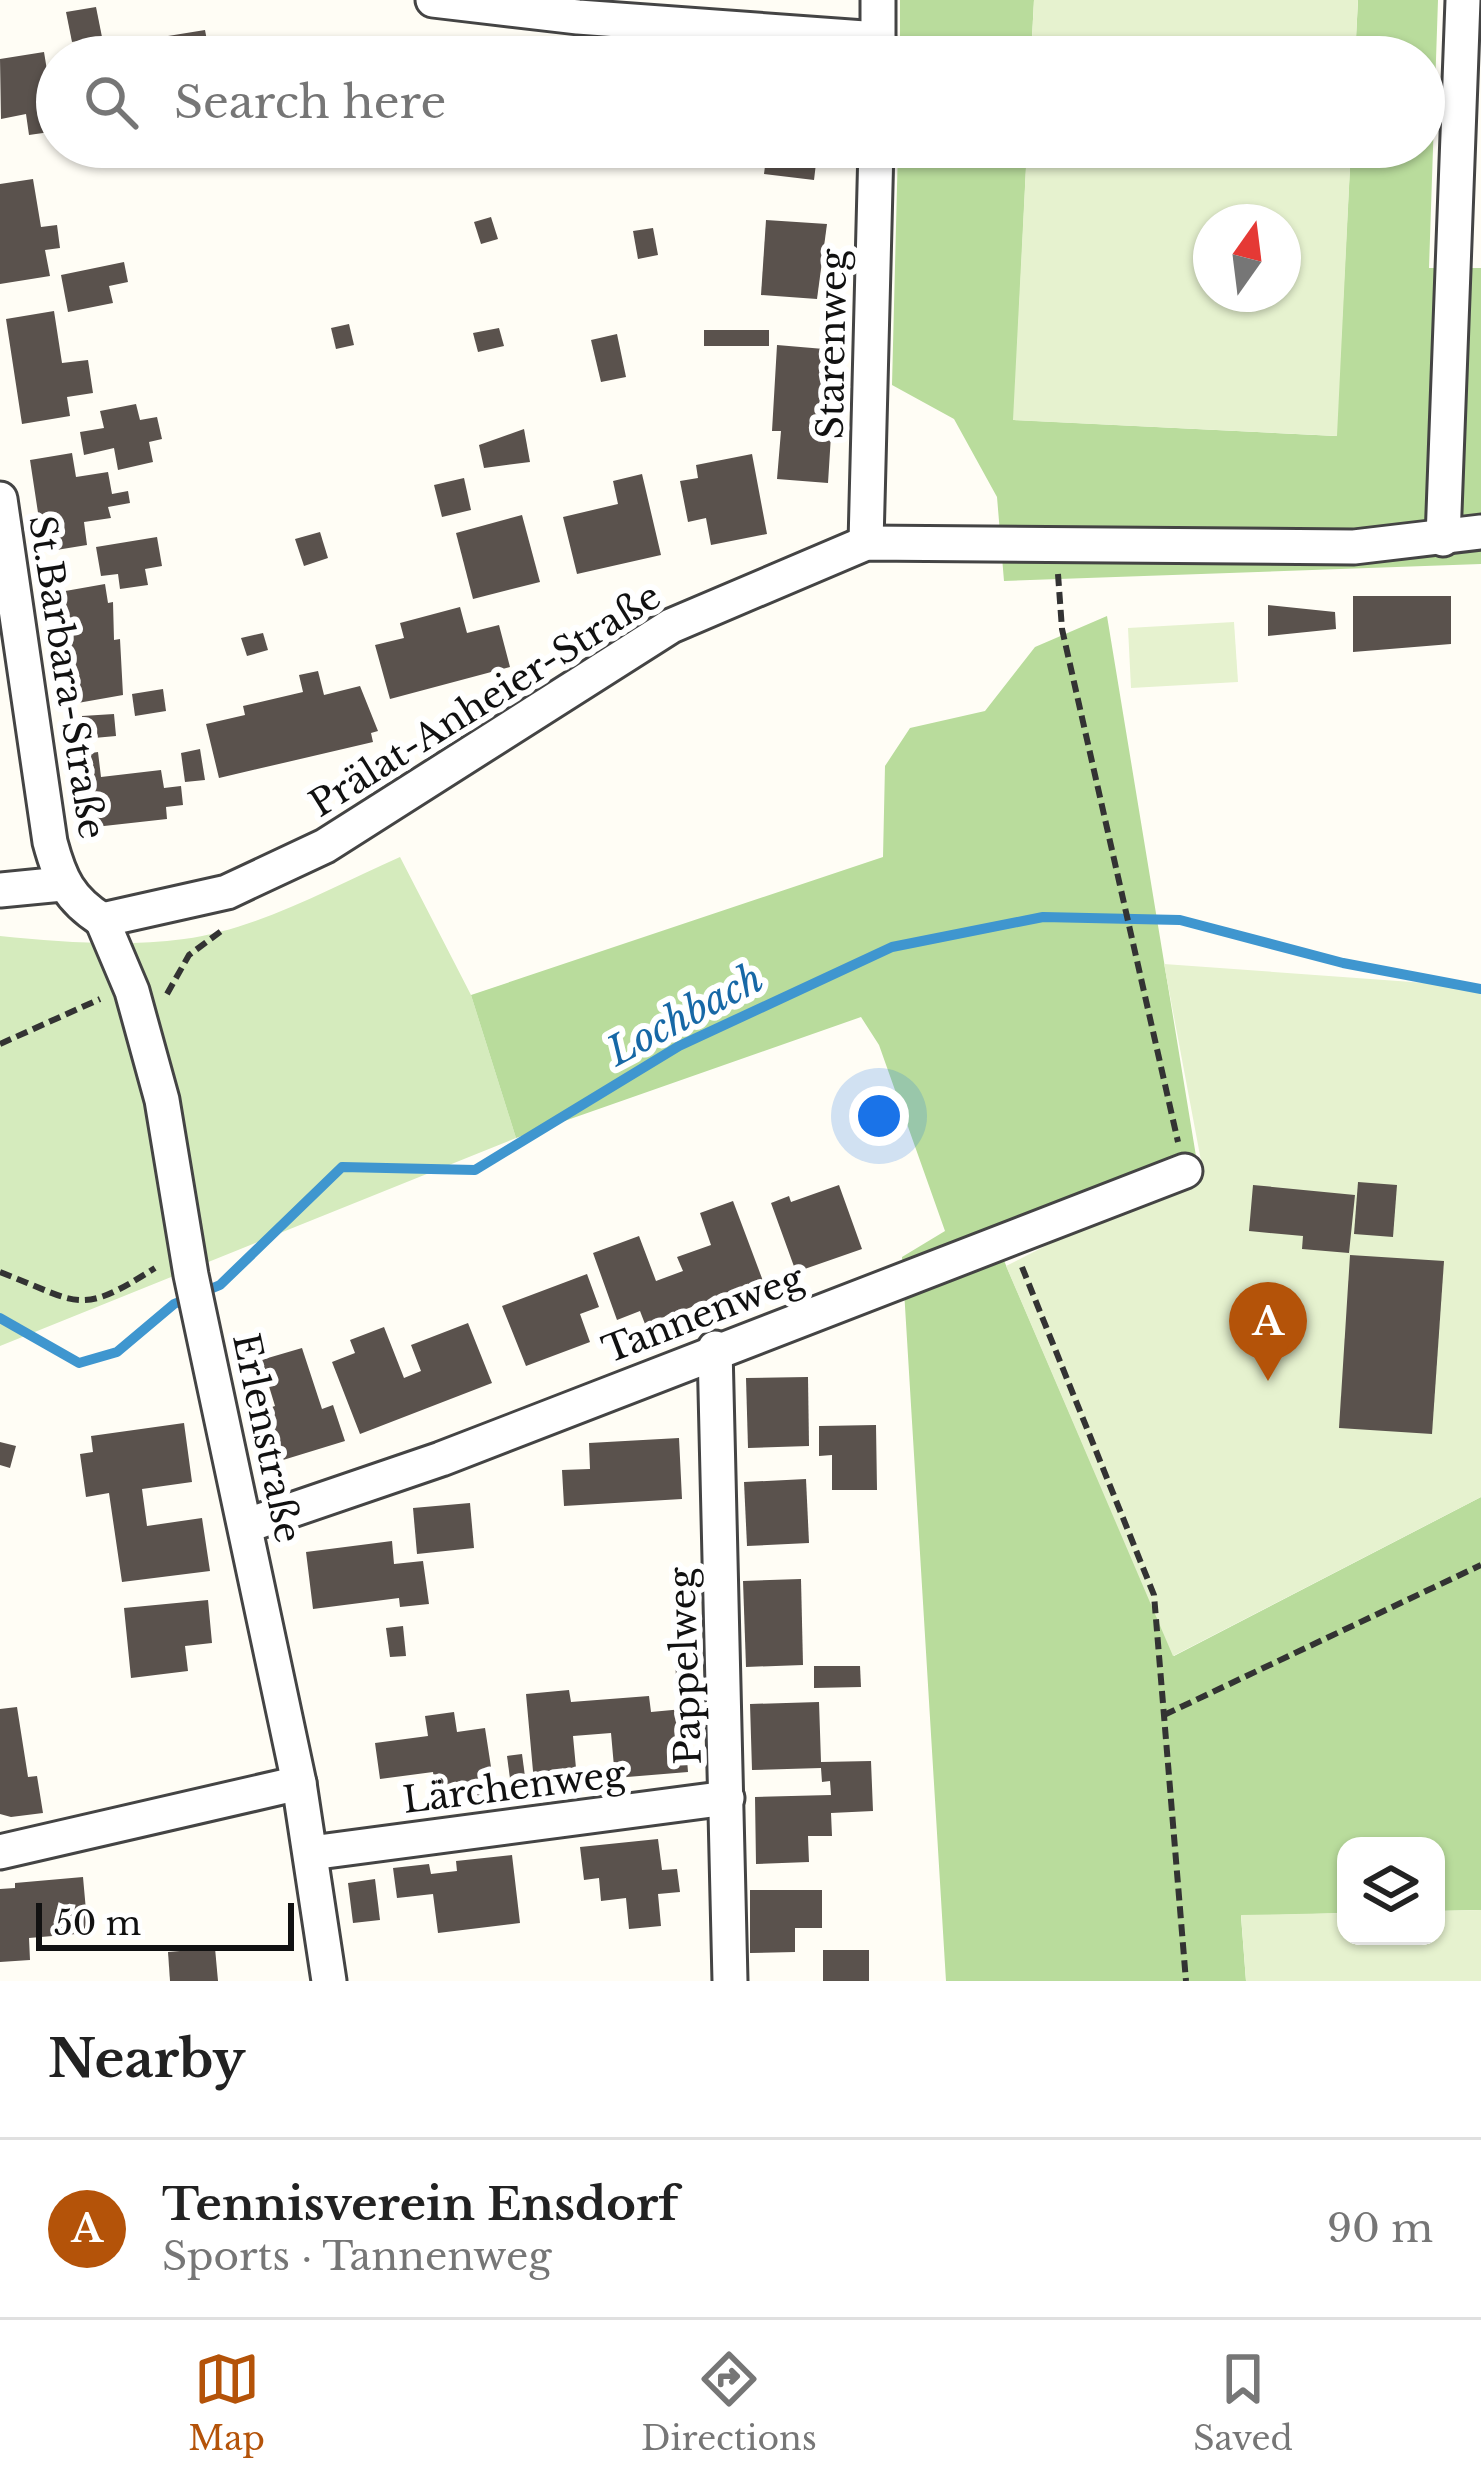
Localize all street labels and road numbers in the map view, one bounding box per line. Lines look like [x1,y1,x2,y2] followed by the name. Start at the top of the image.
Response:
[808,248,856,440] street label: Starenweg
[19,512,115,842] street label: St.Barbara-Straße
[301,573,669,827] street label: Prälat-Anheier-Straße
[596,1255,810,1373] street label: Tannenweg
[223,1329,311,1547] street label: Erlenstraße
[659,1566,711,1765] street label: Pappelweg
[400,1751,628,1823] street label: Lärchenweg

